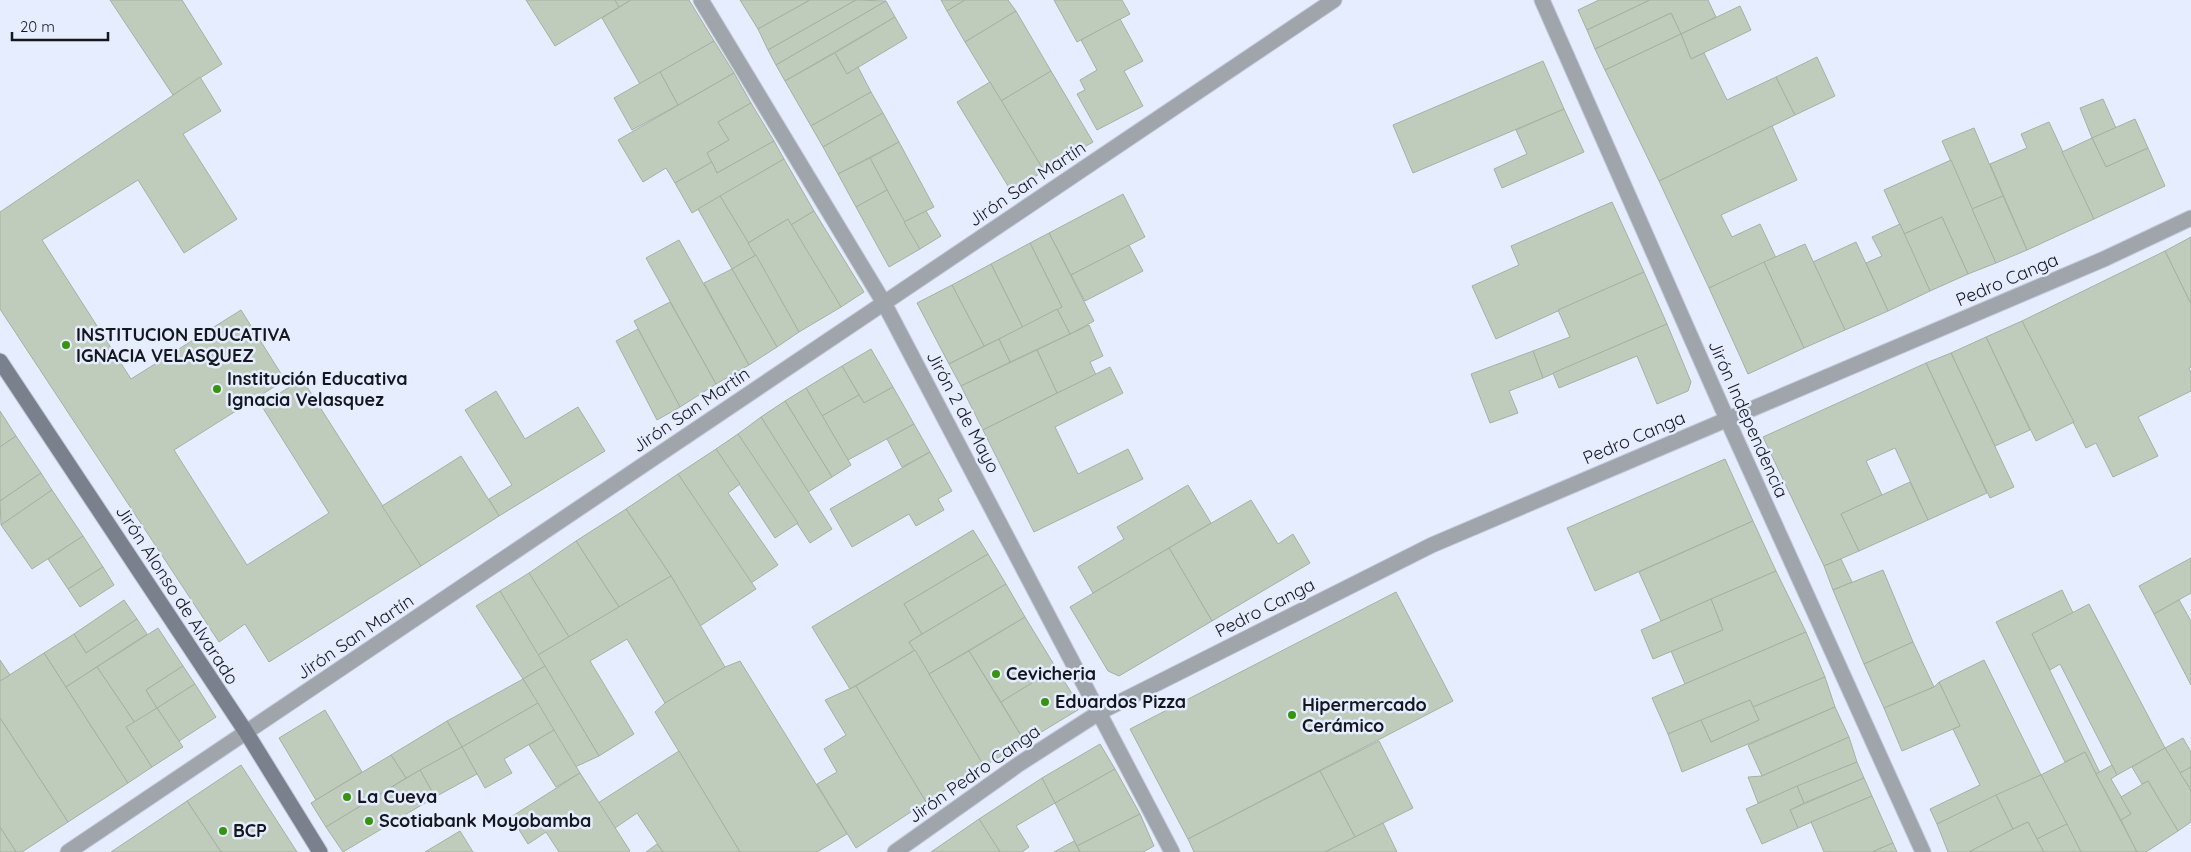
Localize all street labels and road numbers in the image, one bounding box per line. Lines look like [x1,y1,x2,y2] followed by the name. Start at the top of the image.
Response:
[964,136,1090,231] street label: Jirón San Martín
[1952,248,2061,311] street label: Pedro Canga
[1703,336,1794,501] street label: Jirón Independencia
[922,347,1005,477] street label: Jirón 2 de Mayo
[628,362,754,457] street label: Jirón San Martín
[1579,406,1688,469] street label: Pedro Canga
[111,501,244,689] street label: Jirón Alonso de Alvarado
[1211,573,1319,643] street label: Pedro Canga
[292,589,418,684] street label: Jirón San Martín
[903,719,1044,828] street label: Jirón Pedro Canga

